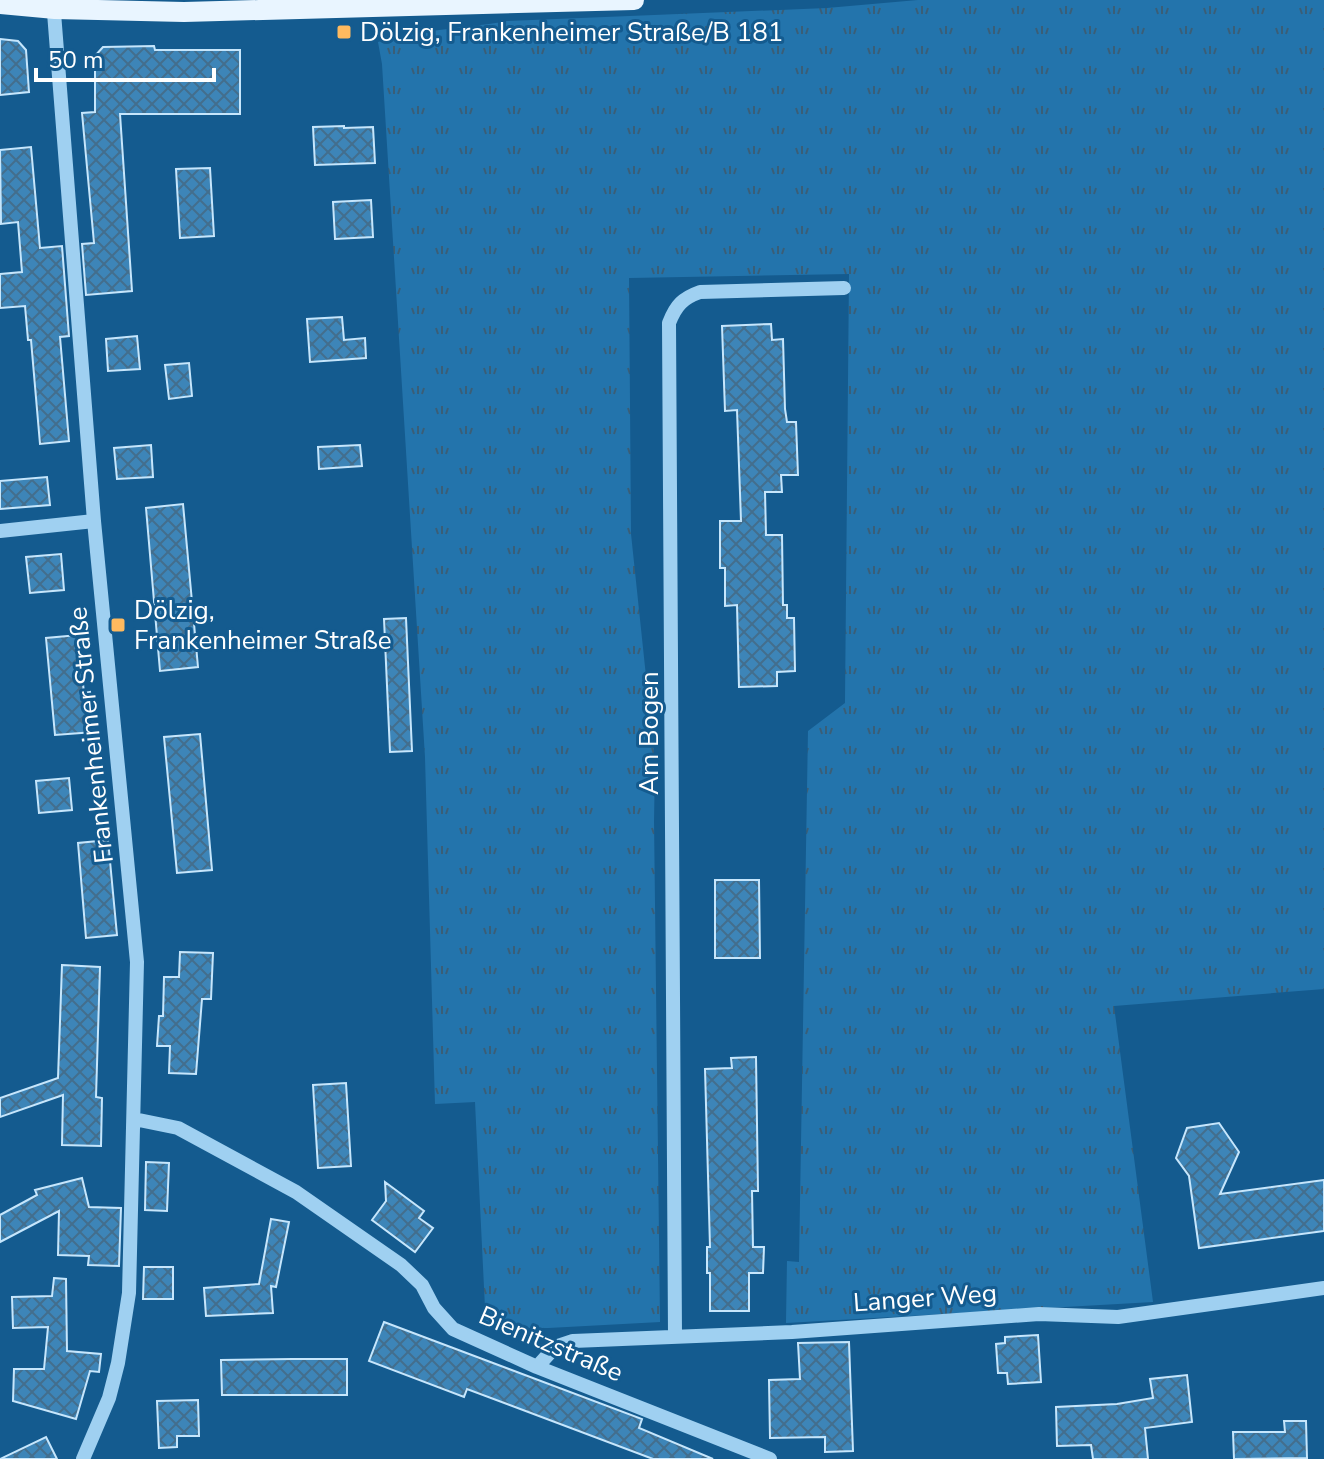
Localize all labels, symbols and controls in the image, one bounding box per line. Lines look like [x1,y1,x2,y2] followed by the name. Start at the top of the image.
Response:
[360,15,783,50] place label: Dölzig, Frankenheimer Straße/B 181
[335,23,353,41] marker: Dölzig, Frankenheimer Straße/B 181
[36,32,214,82] scale bar
[48,44,104,76] text: 50 m
[134,593,392,658] place label: Dölzig, Frankenheimer Straße
[60,605,122,865] street label: Frankenheimer Straße
[109,616,127,634] marker: Dölzig, Frankenheimer Straße
[632,671,667,795] street label: Am Bogen
[852,1276,998,1320] street label: Langer Weg
[474,1298,628,1390] street label: Bienitzstraße

